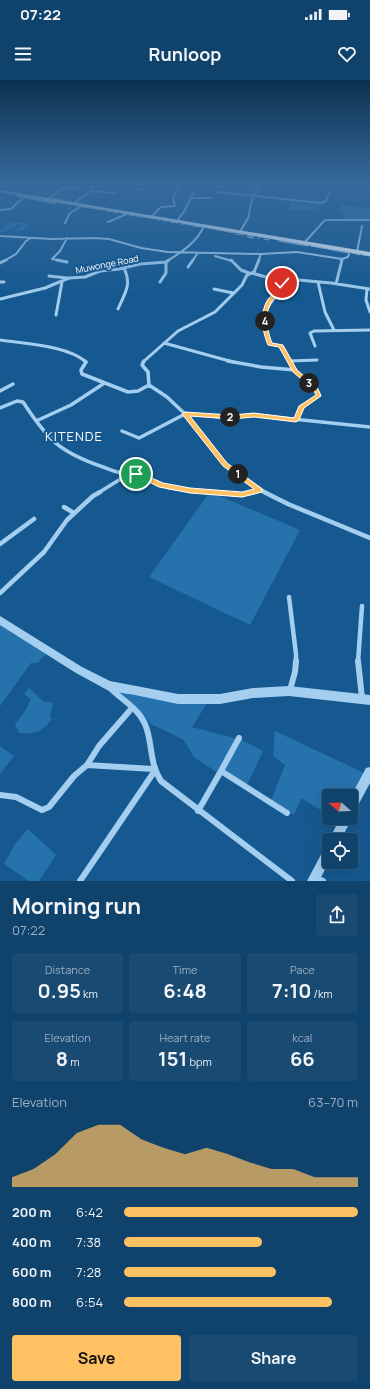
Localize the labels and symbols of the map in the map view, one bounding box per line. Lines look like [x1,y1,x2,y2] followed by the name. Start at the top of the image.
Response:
[74,252,140,276] street label: Muwonge Road
[265,266,299,300] pin
[255,311,275,331] pin: 4
[299,373,319,393] pin: 3
[220,407,240,427] pin: 2
[45,427,103,445] district label: KITENDE
[119,457,153,491] pin
[228,464,248,484] pin: 1
[322,789,358,825] north arrow

